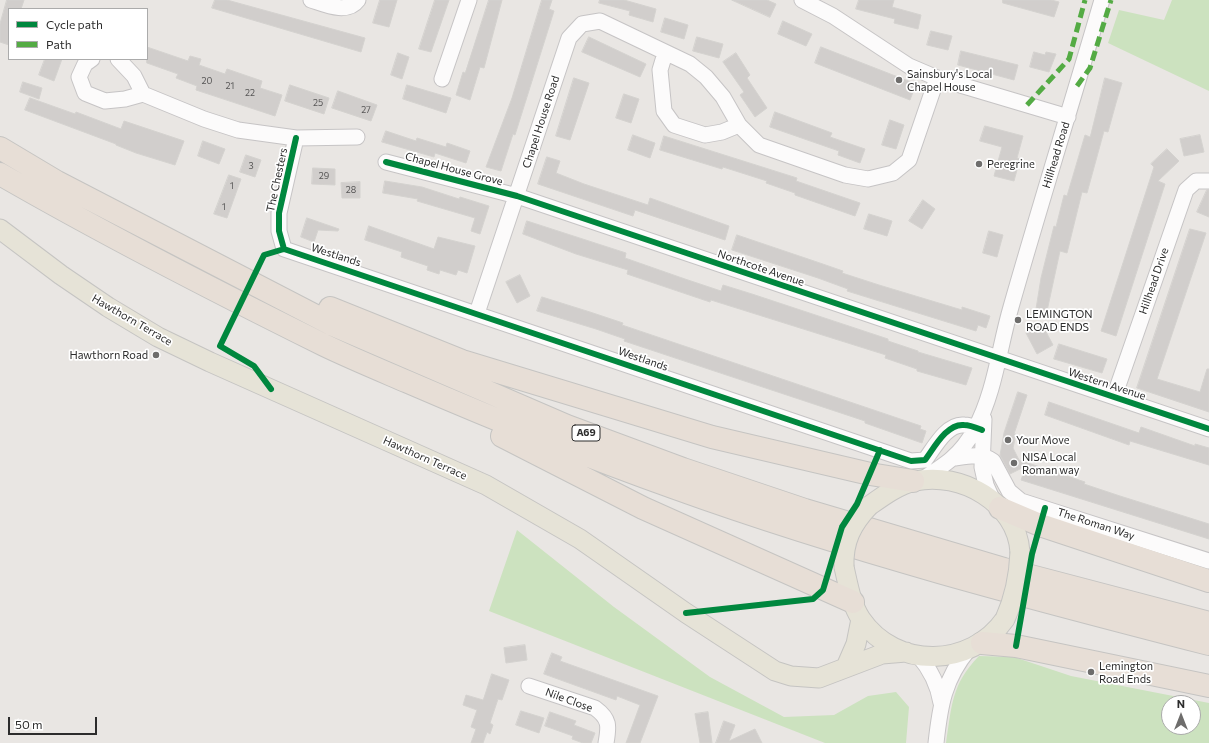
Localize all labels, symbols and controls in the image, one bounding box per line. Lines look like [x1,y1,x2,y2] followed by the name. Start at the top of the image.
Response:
[8,8,148,60] legend
[46,17,103,31] text: Cycle path
[46,37,72,51] text: Path
[907,67,992,93] place label: Sainsbury's Local Chapel House
[520,74,562,170] street label: Chapel House Road
[894,75,904,85] marker: Sainsbury's Local Chapel House
[202,76,212,86] house number: 20
[226,81,234,91] house number: 21
[245,88,255,98] house number: 22
[313,98,323,108] house number: 25
[361,105,371,115] house number: 27
[1040,120,1072,190] street label: Hillhead Road
[264,147,290,213] street label: The Chesters
[404,150,504,188] street label: Chapel House Grove
[987,157,1035,171] place label: Peregrine
[974,159,984,169] marker: Peregrine
[248,161,254,171] house number: 3
[319,171,329,181] house number: 29
[230,181,234,191] house number: 1
[346,185,356,195] house number: 28
[222,202,226,212] house number: 1
[309,241,363,269] street label: Westlands
[1136,246,1172,316] street label: Hillhead Drive
[716,247,806,289] street label: Northcote Avenue
[89,292,175,348] street label: Hawthorn Terrace
[1026,307,1093,333] place label: LEMINGTON ROAD ENDS
[1013,315,1023,325] marker: LEMINGTON ROAD ENDS
[616,344,670,374] street label: Westlands
[69,348,148,362] place label: Hawthorn Road
[151,350,161,360] marker: Hawthorn Road
[1066,365,1148,403] street label: Western Avenue
[572,425,600,441] road number: A69
[1016,433,1069,447] place label: Your Move
[381,434,469,482] street label: Hawthorn Terrace
[1003,435,1013,445] marker: Your Move
[1022,450,1079,476] place label: NISA Local Roman way
[1009,458,1019,468] marker: NISA Local Roman way
[1056,505,1136,543] street label: The Roman Way
[1099,659,1153,685] place label: Lemington Road Ends
[1086,667,1096,677] marker: Lemington Road Ends
[544,685,594,715] street label: Nile Close
[1161,695,1201,735] north arrow
[1177,697,1185,710] text: N
[10,709,99,735] scale bar
[15,717,43,731] text: 50 m

